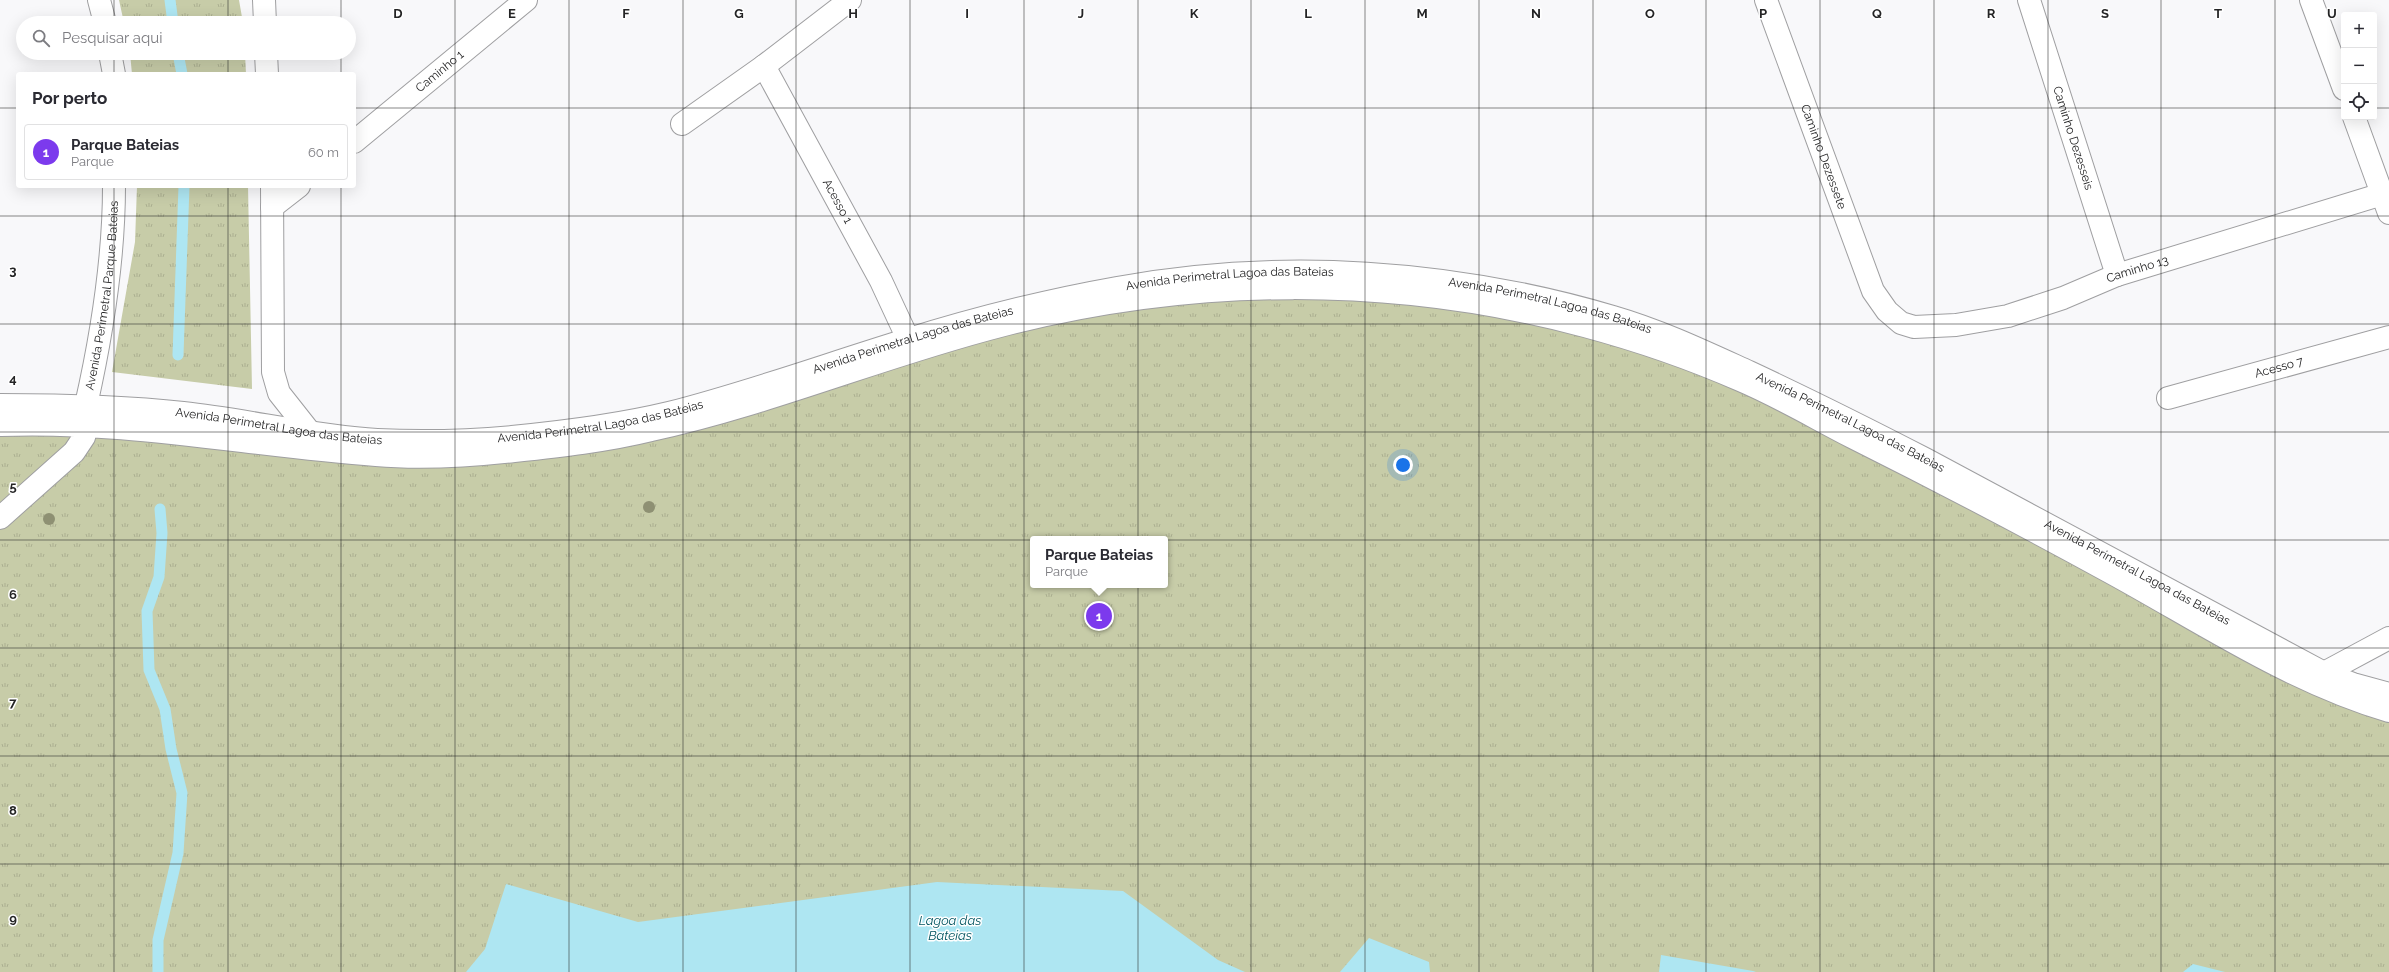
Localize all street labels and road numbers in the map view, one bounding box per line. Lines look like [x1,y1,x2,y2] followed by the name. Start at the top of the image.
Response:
[413,48,466,95] street label: Caminho 1
[2050,84,2096,192] street label: Caminho Dezesseis
[1798,102,1849,211] street label: Caminho Dezessete
[820,177,855,226] street label: Acesso 1
[82,200,121,391] street label: Avenida Perimetral Parque Bateias
[2104,253,2170,286] street label: Caminho 13
[1125,265,1334,293] street label: Avenida Perimetral Lagoa das Bateias
[1448,275,1654,336] street label: Avenida Perimetral Lagoa das Bateias
[811,303,1015,377] street label: Avenida Perimetral Lagoa das Bateias
[2253,354,2305,381] street label: Acesso 7
[1754,369,1947,475] street label: Avenida Perimetral Lagoa das Bateias
[497,397,705,445] street label: Avenida Perimetral Lagoa das Bateias
[175,405,383,447] street label: Avenida Perimetral Lagoa das Bateias
[2042,517,2233,628] street label: Avenida Perimetral Lagoa das Bateias

